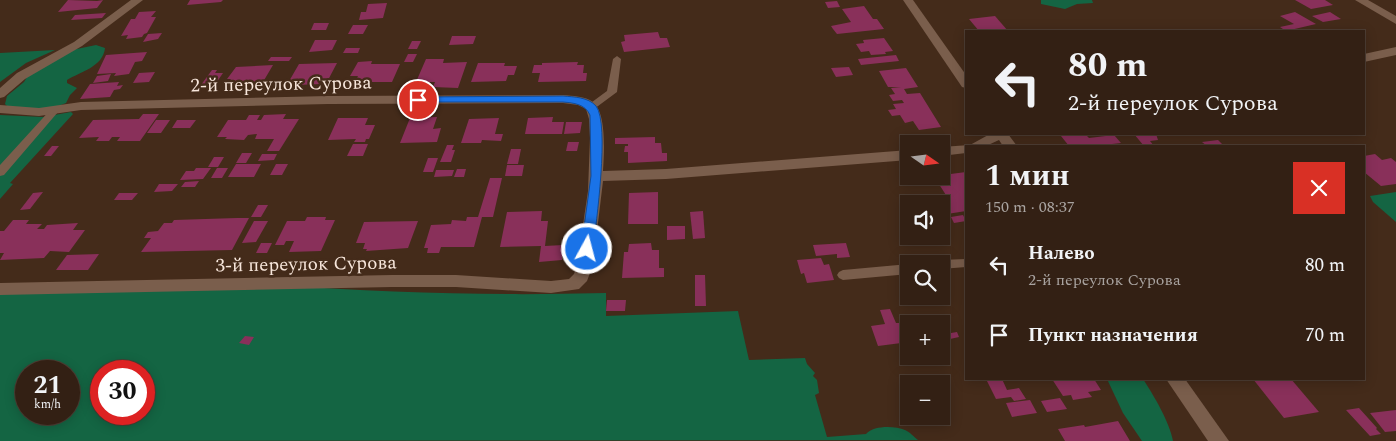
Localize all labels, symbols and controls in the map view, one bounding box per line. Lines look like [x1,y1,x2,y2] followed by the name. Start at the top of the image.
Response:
[1068,39,1148,92] text: 80 m
[985,50,1050,115] icon: left
[190,68,373,101] street label: 2-й переулок Сурова
[397,79,439,121] pin
[404,86,432,114] icon: arrive
[1068,87,1278,120] text: 2-й переулок Сурова
[900,135,950,185] north arrow
[900,135,950,425] map controls
[985,153,1070,199] text: 1 мин
[1293,162,1345,214] button: close
[900,195,950,245] button: sound
[985,195,1075,219] text: 150 m · 08:37
[560,222,612,274] position arrow
[1028,239,1095,268] text: Налево
[215,248,398,281] street label: 3-й переулок Сурова
[985,251,1013,279] icon: left
[1305,251,1345,280] text: 80 m
[900,255,950,305] button: search
[1028,268,1181,292] text: 2-й переулок Сурова
[900,315,950,365] button: +
[985,321,1013,349] icon: arrive
[1028,321,1198,350] text: Пункт назначения
[1305,321,1345,350] text: 70 m
[90,360,155,425] speed limit sign: 30
[33,367,62,405] text: 21
[900,375,950,425] button: −
[34,395,61,414] text: km/h

